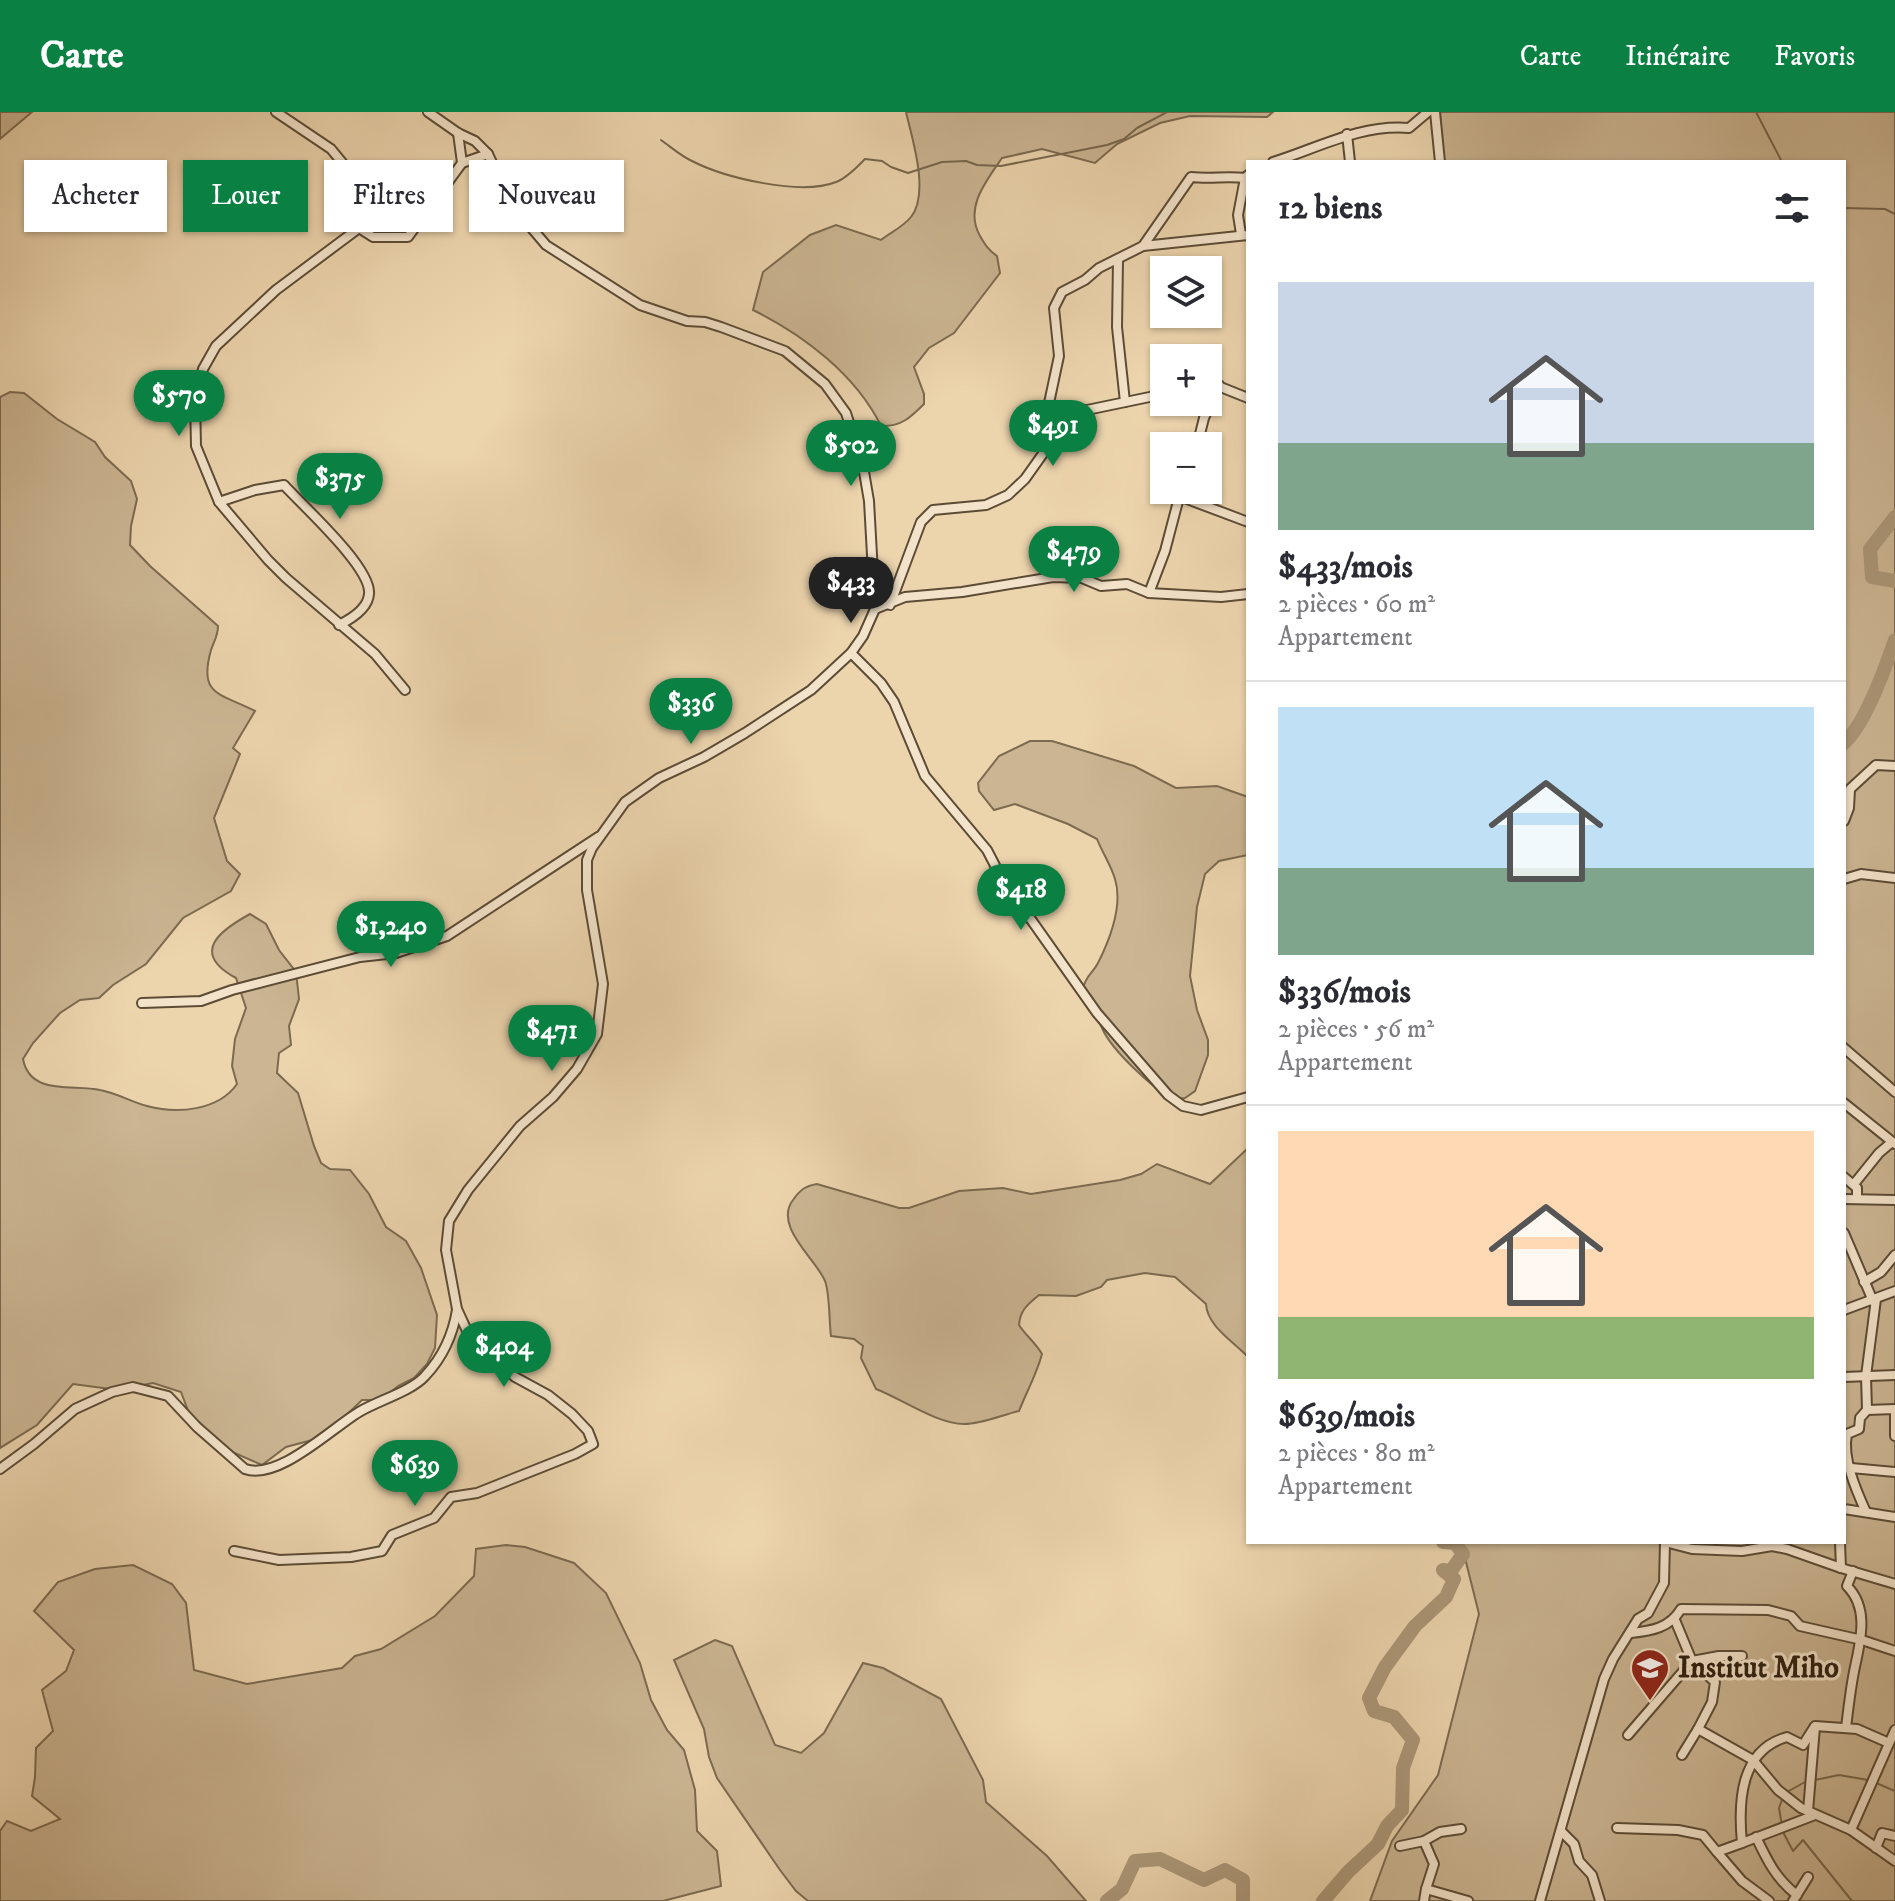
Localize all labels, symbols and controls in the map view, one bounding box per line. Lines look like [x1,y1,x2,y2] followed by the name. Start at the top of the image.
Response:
[40,32,123,80] text: Carte
[1520,39,1581,74] text: Carte
[1625,39,1730,74] text: Itinéraire
[1774,39,1855,74] text: Favoris
[24,160,167,232] chip: Acheter
[183,160,308,232] chip: Louer
[324,160,453,232] chip: Filtres
[469,160,624,232] chip: Nouveau
[1770,186,1814,230] icon: filters
[1278,187,1382,229] text: 12 biens
[1150,256,1222,504] map controls
[1150,256,1222,328] button: layers
[1474,334,1618,478] icon: home
[1150,344,1222,416] button: +
[132,370,226,438] pin: $570
[152,379,206,412] text: $570
[1006,400,1100,468] pin: $491
[1027,409,1079,442] text: $491
[804,420,898,488] pin: $502
[824,429,878,462] text: $502
[1150,432,1222,504] button: −
[293,453,387,521] pin: $375
[315,462,365,495] text: $375
[1027,526,1121,594] pin: $479
[1047,535,1101,568] text: $479
[1278,546,1413,588] text: $433/mois
[804,557,898,625] pin: $433
[827,566,875,599] text: $433
[1278,588,1435,621] text: 2 pièces · 60 m²
[1278,621,1412,654] text: Appartement
[644,678,738,746] pin: $336
[667,687,715,720] text: $336
[1474,759,1618,903] icon: home
[974,864,1068,932] pin: $418
[995,873,1047,906] text: $418
[326,901,456,969] pin: $1,240
[355,910,427,943] text: $1,240
[1278,971,1411,1013] text: $336/mois
[505,1005,599,1073] pin: $471
[1278,1013,1434,1046] text: 2 pièces · 56 m²
[526,1014,578,1047] text: $471
[1278,1046,1412,1079] text: Appartement
[1474,1183,1618,1327] icon: home
[457,1321,551,1389] pin: $404
[475,1330,533,1363] text: $404
[1278,1395,1415,1437] text: $639/mois
[1278,1437,1435,1470] text: 2 pièces · 80 m²
[368,1440,462,1508] pin: $639
[390,1449,440,1482] text: $639
[1278,1470,1412,1503] text: Appartement
[1629,1647,1671,1702] school or university icon: Institut Miho
[1678,1650,1839,1687] place label: Institut Miho

